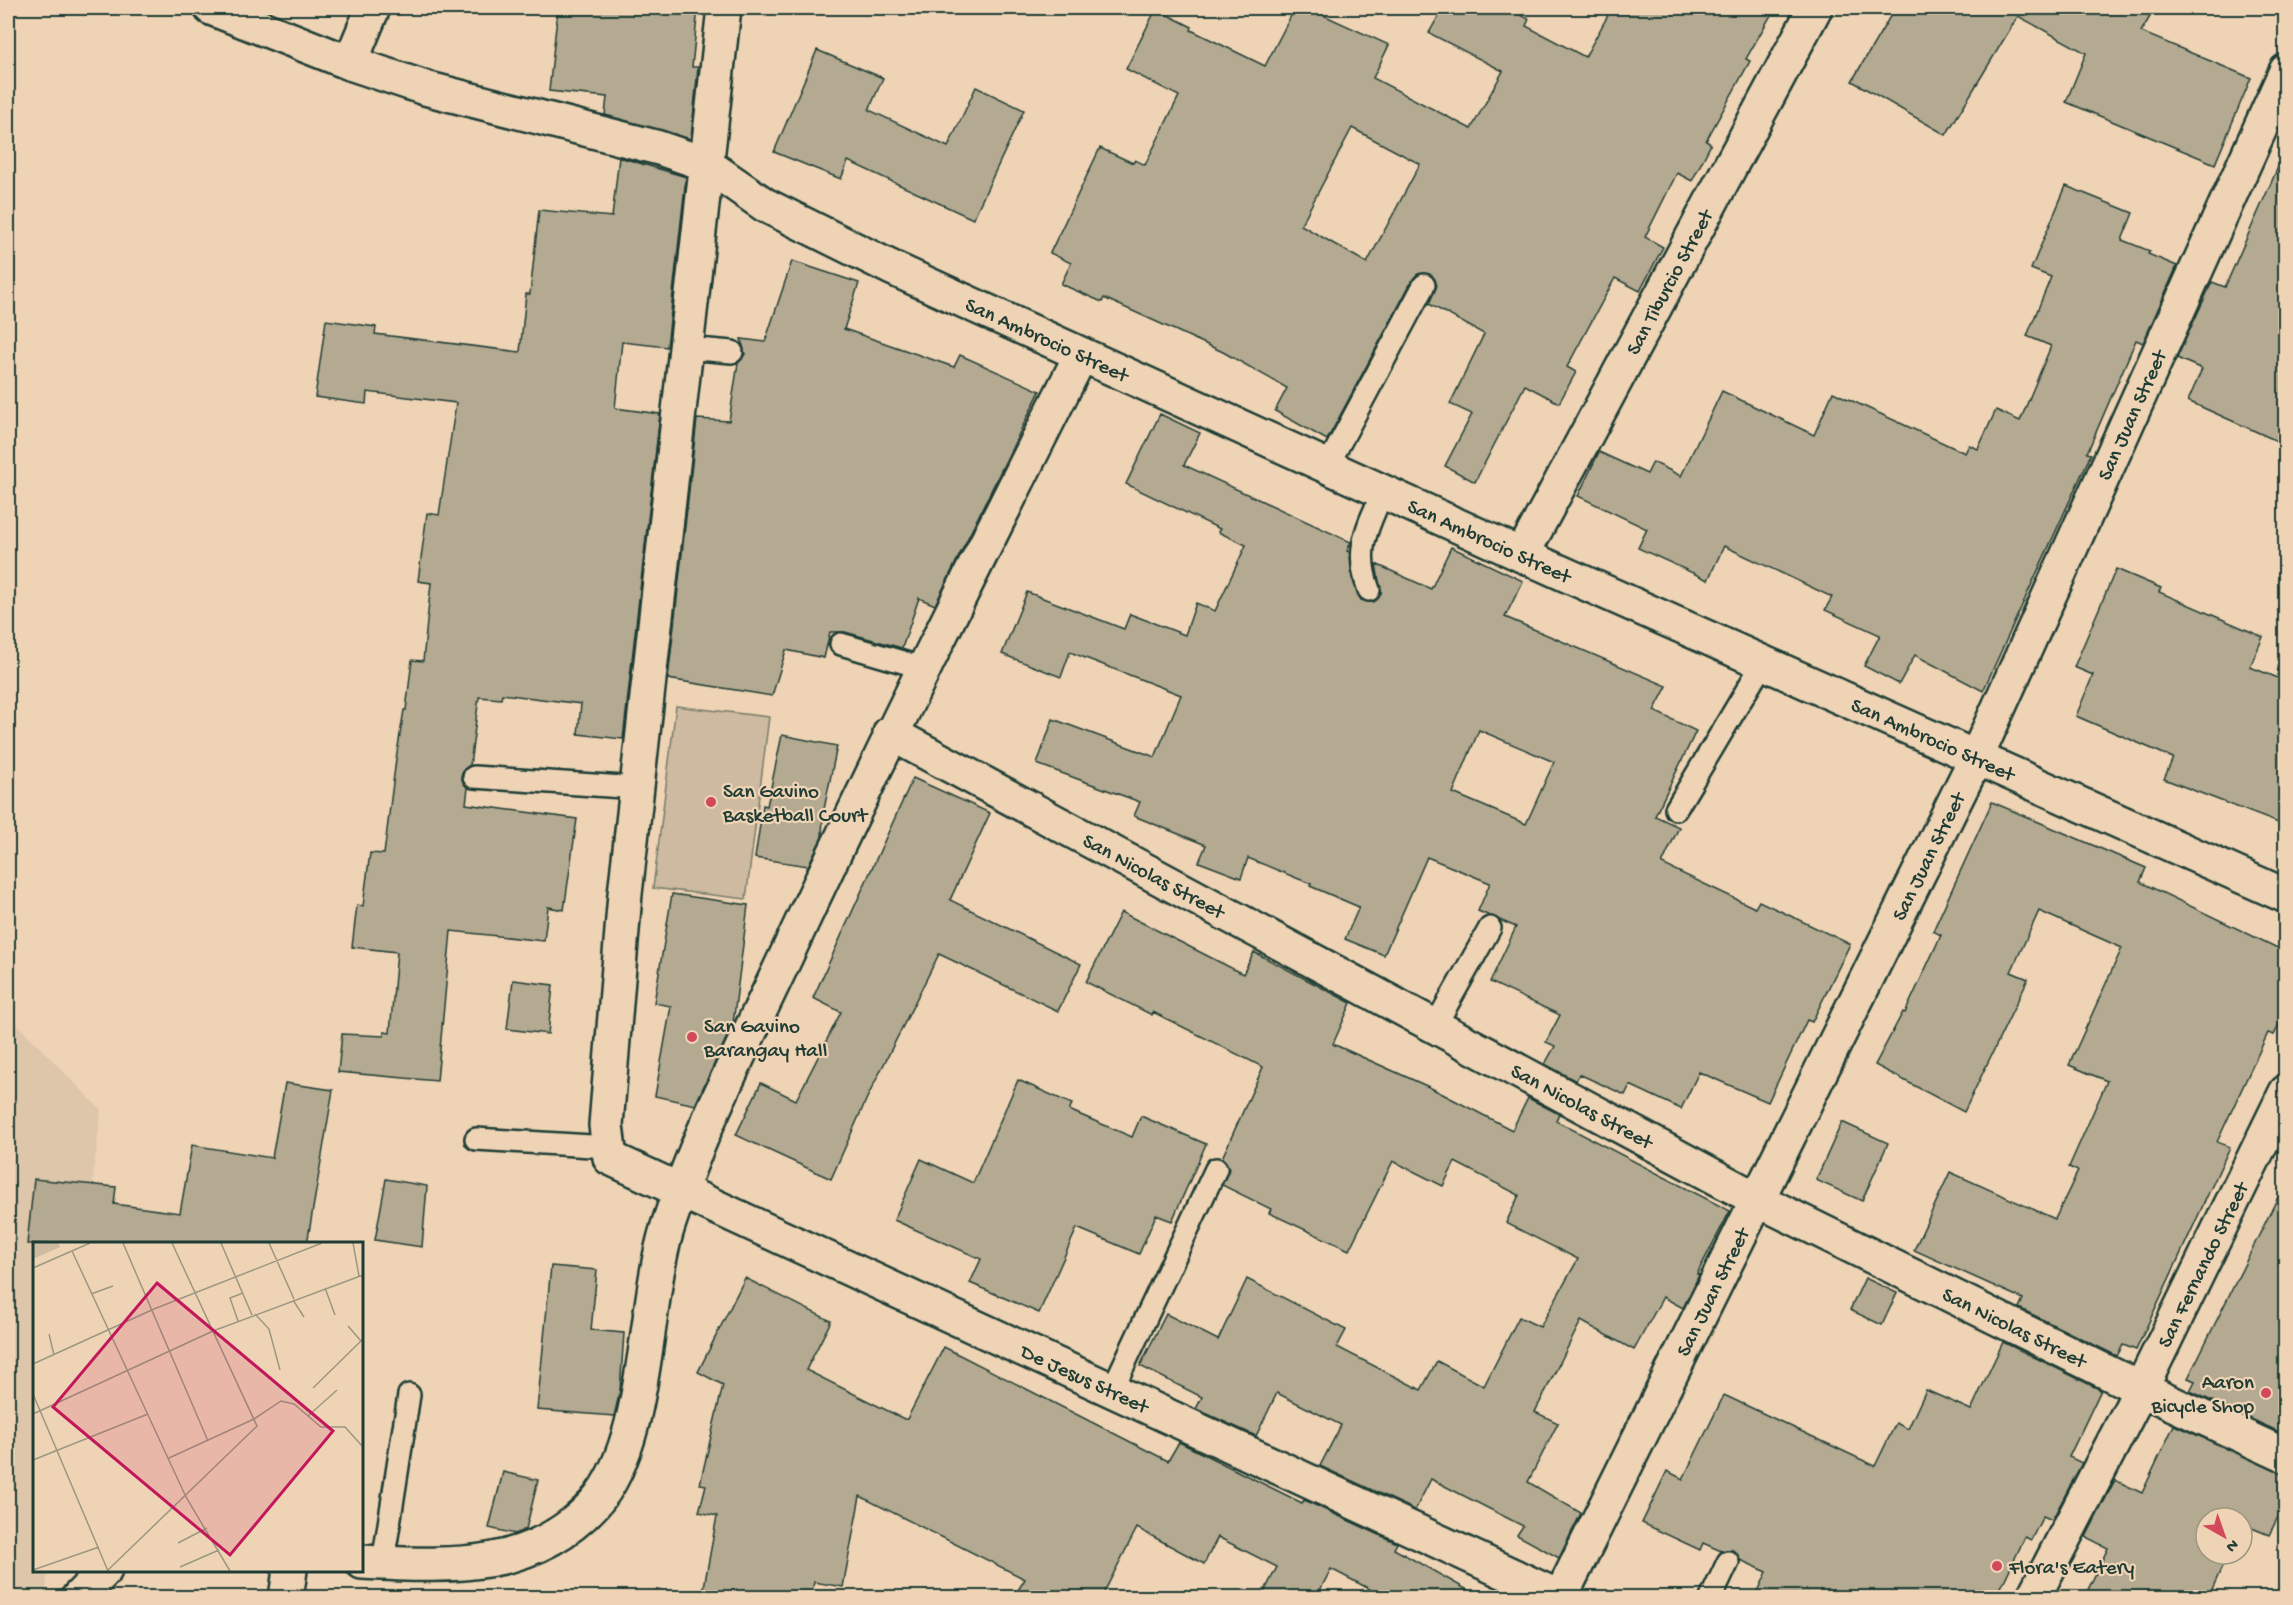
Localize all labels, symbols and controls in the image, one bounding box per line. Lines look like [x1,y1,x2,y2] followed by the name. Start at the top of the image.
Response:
[1622,204,1722,360] street label: San Tiburcio Street
[960,294,1134,391] street label: San Ambrocio Street
[2094,345,2175,485] street label: San Juan Street
[1402,495,1576,592] street label: San Ambrocio Street
[1846,694,2020,790] street label: San Ambrocio Street
[722,781,869,830] place label: San Gavino Basketball Court
[1888,787,1974,926] street label: San Juan Street
[704,795,718,809] marker: San Gavino Basketball Court
[1077,830,1230,928] street label: San Nicolas Street
[703,1016,827,1065] place label: San Gavino Barangay Hall
[685,1030,699,1044] marker: San Gavino Barangay Hall
[1505,1060,1658,1158] street label: San Nicolas Street
[2154,1177,2257,1353] street label: San Fernando Street
[1673,1223,1758,1361] street label: San Juan Street
[33,1242,363,1572] inset map
[1937,1284,2092,1377] street label: San Nicolas Street
[1014,1340,1154,1422] street label: De Jesus Street
[2150,1372,2255,1421] place label: Aaron Bicycle Shop
[2259,1386,2273,1400] marker: Aaron Bicycle Shop
[2194,1506,2254,1566] north arrow
[2221,1534,2242,1556] text: N
[2008,1557,2134,1582] place label: Flora's Eatery
[1990,1559,2004,1573] marker: Flora's Eatery

